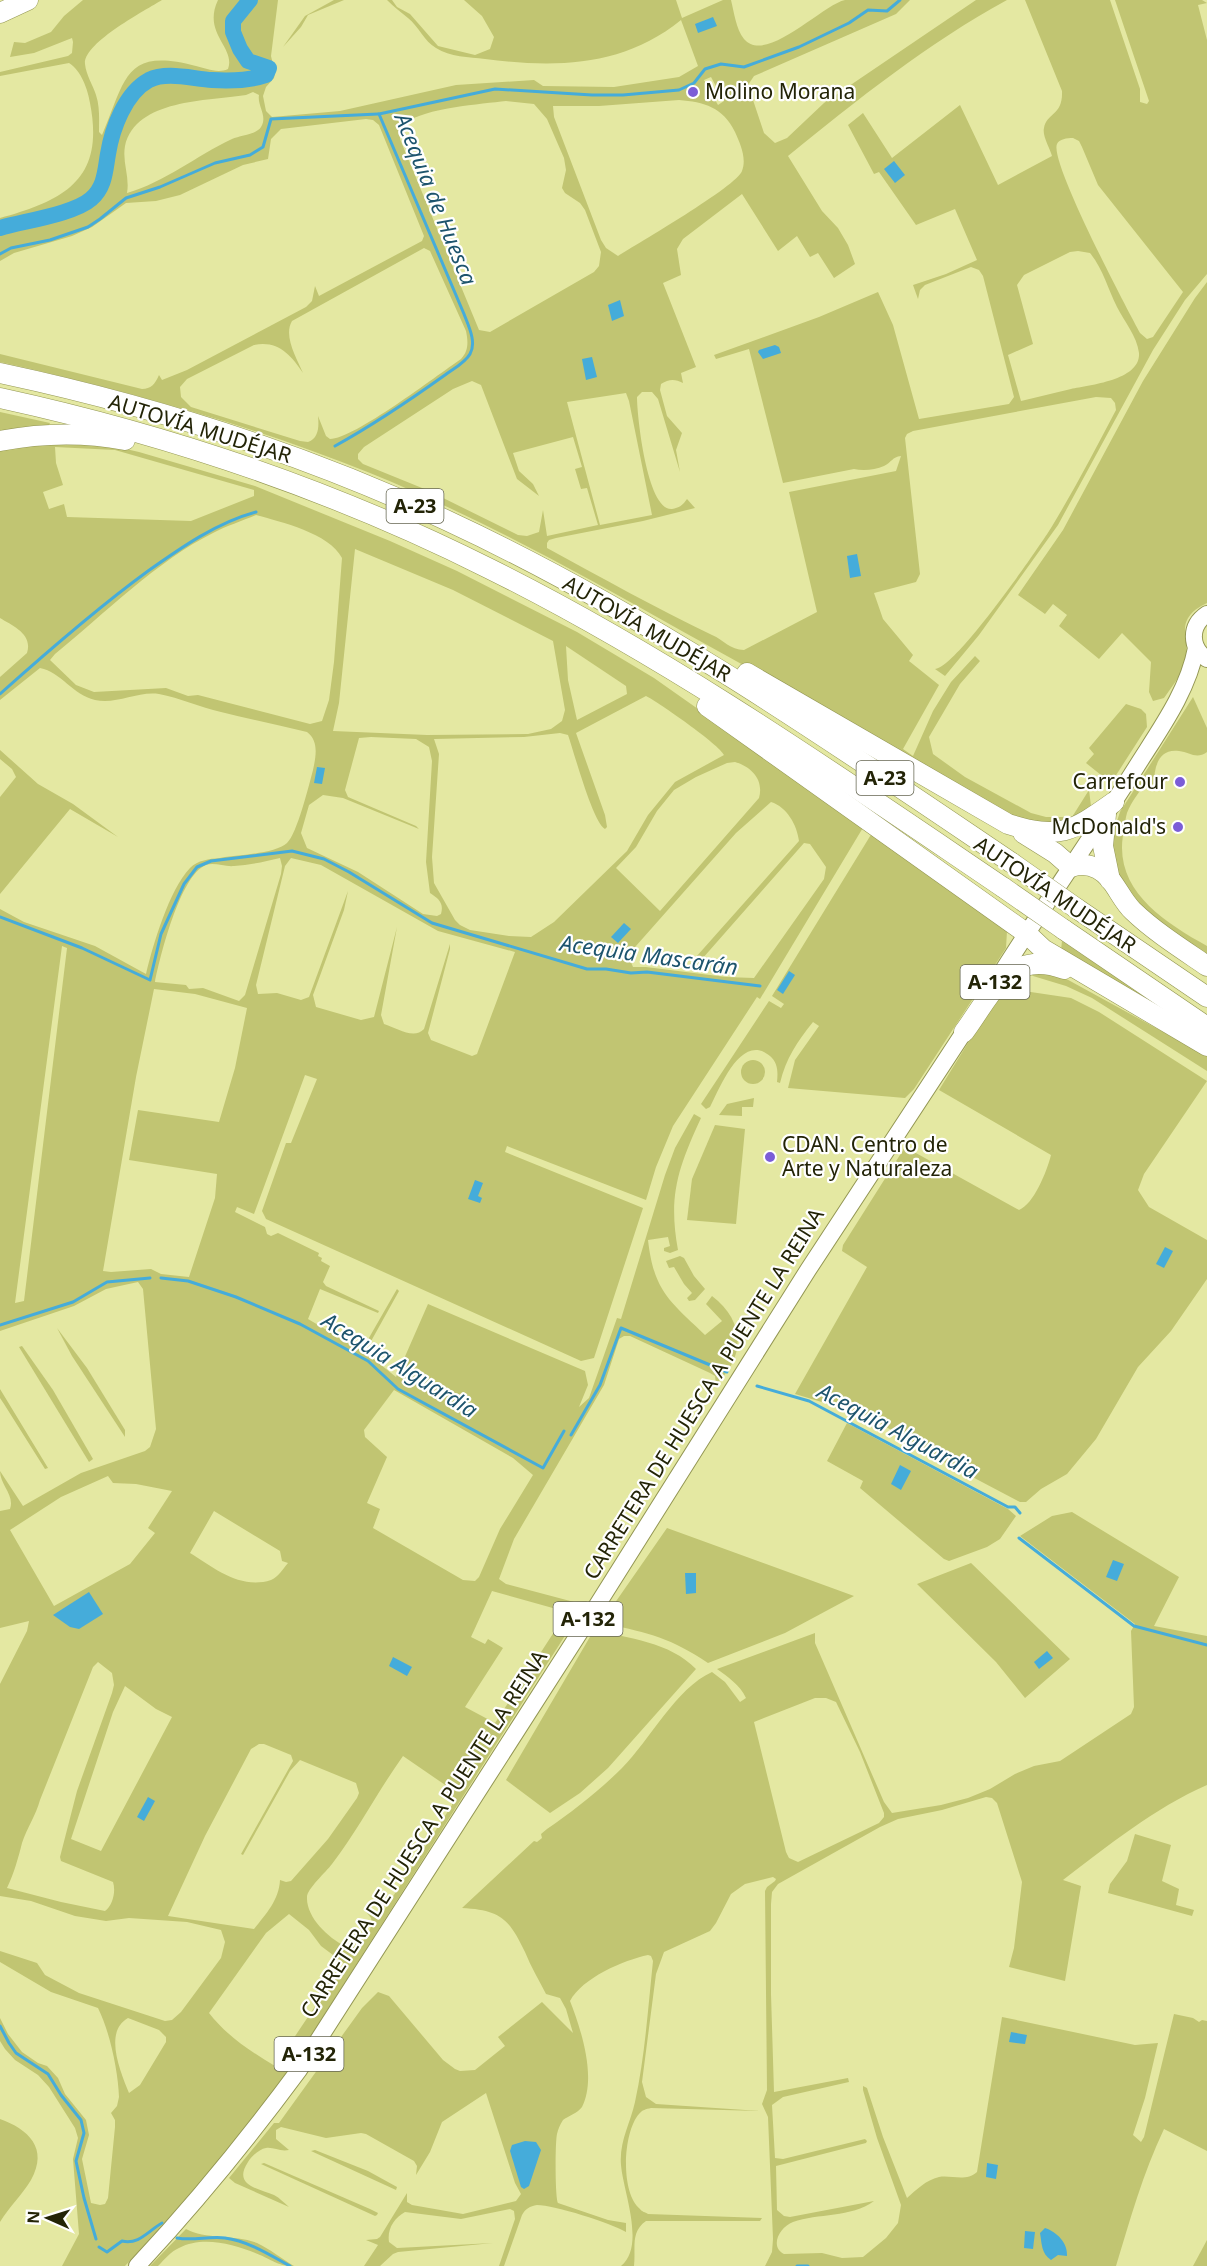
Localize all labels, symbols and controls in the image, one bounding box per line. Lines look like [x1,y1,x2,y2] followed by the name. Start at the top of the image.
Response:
[705,77,855,105] place label: Molino Morana
[686,85,700,99] marker: Molino Morana
[388,106,485,289] water label: Acequia de Huesca
[105,387,295,469] street label: AUTOVÍA MUDÉJAR
[386,489,444,523] road number: A-23
[558,569,737,688] street label: AUTOVÍA MUDÉJAR
[856,761,914,795] road number: A-23
[1073,767,1168,795] place label: Carrefour
[1173,775,1187,789] marker: Carrefour
[1052,812,1166,840] place label: McDonald's
[1171,820,1185,834] marker: McDonald's
[969,830,1142,959] street label: AUTOVÍA MUDÉJAR
[556,926,740,981] water label: Acequia Mascarán
[960,965,1030,999] road number: A-132
[782,1130,952,1182] place label: CDAN. Centro de Arte y Naturaleza
[763,1150,777,1164] marker: CDAN. Centro de Arte y Naturaleza
[577,1202,830,1585] street label: CARRETERA DE HUESCA A PUENTE LA REINA
[315,1303,484,1424] water label: Acequia Alguardia
[811,1374,984,1485] water label: Acequia Alguardia
[554,1602,622,1636] road number: A-132
[293,1644,553,2023] street label: CARRETERA DE HUESCA A PUENTE LA REINA
[274,2037,344,2071] road number: A-132
[18,2188,78,2248] north arrow
[22,2210,44,2224] text: N

